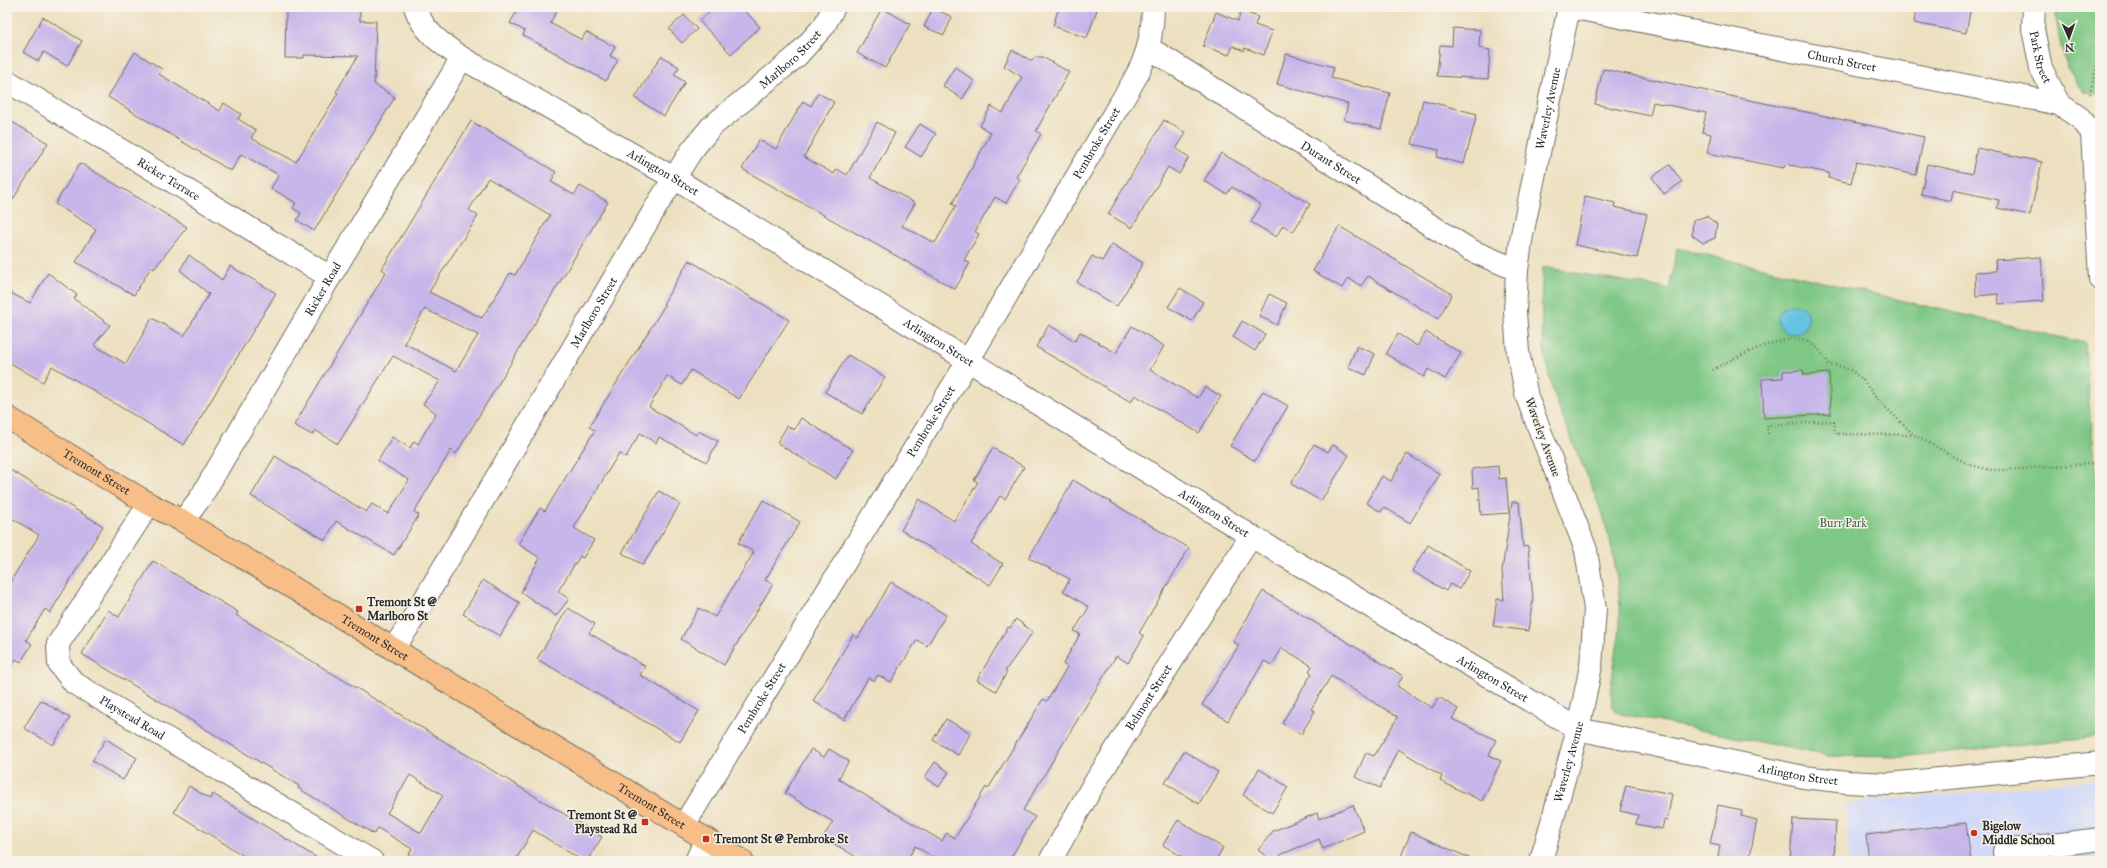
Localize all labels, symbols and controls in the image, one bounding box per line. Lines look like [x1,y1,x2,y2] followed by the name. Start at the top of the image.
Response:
[2049,18,2089,58] north arrow
[756,26,825,91] street label: Marlboro Street
[2027,29,2055,86] street label: Park Street
[2064,41,2074,54] text: N
[1806,47,1878,75] street label: Church Street
[1533,66,1563,151] street label: Waverley Avenue
[1070,104,1123,181] street label: Pembroke Street
[1298,138,1364,187] street label: Durant Street
[624,145,702,199] street label: Arlington Street
[135,155,202,203] street label: Ricker Terrace
[302,260,344,319] street label: Ricker Road
[567,274,621,350] street label: Marlboro Street
[900,315,977,370] street label: Arlington Street
[904,383,958,460] street label: Pembroke Street
[1522,396,1564,478] street label: Waverley Avenue
[60,446,134,498] street label: Tremont Street
[1175,485,1253,541] street label: Arlington Street
[1819,516,1867,530] park label: Burr Park
[366,595,438,623] place label: Tremont St @ Marlboro St
[354,604,364,614] marker: Tremont St @ Marlboro St
[338,612,412,664] street label: Tremont Street
[1454,652,1532,705] street label: Arlington Street
[735,659,789,736] street label: Pembroke Street
[1123,661,1175,733] street label: Belmont Street
[97,693,167,743] street label: Playstead Road
[1551,720,1586,804] street label: Waverley Avenue
[1756,760,1839,788] street label: Arlington Street
[615,780,689,832] street label: Tremont Street
[566,808,638,837] place label: Tremont St @ Playstead Rd
[640,817,650,827] marker: Tremont St @ Playstead Rd
[1982,819,2055,847] place label: Bigelow Middle School
[1969,828,1979,838] marker: Bigelow Middle School
[713,832,849,846] place label: Tremont St @ Pembroke St
[701,834,711,844] marker: Tremont St @ Pembroke St

